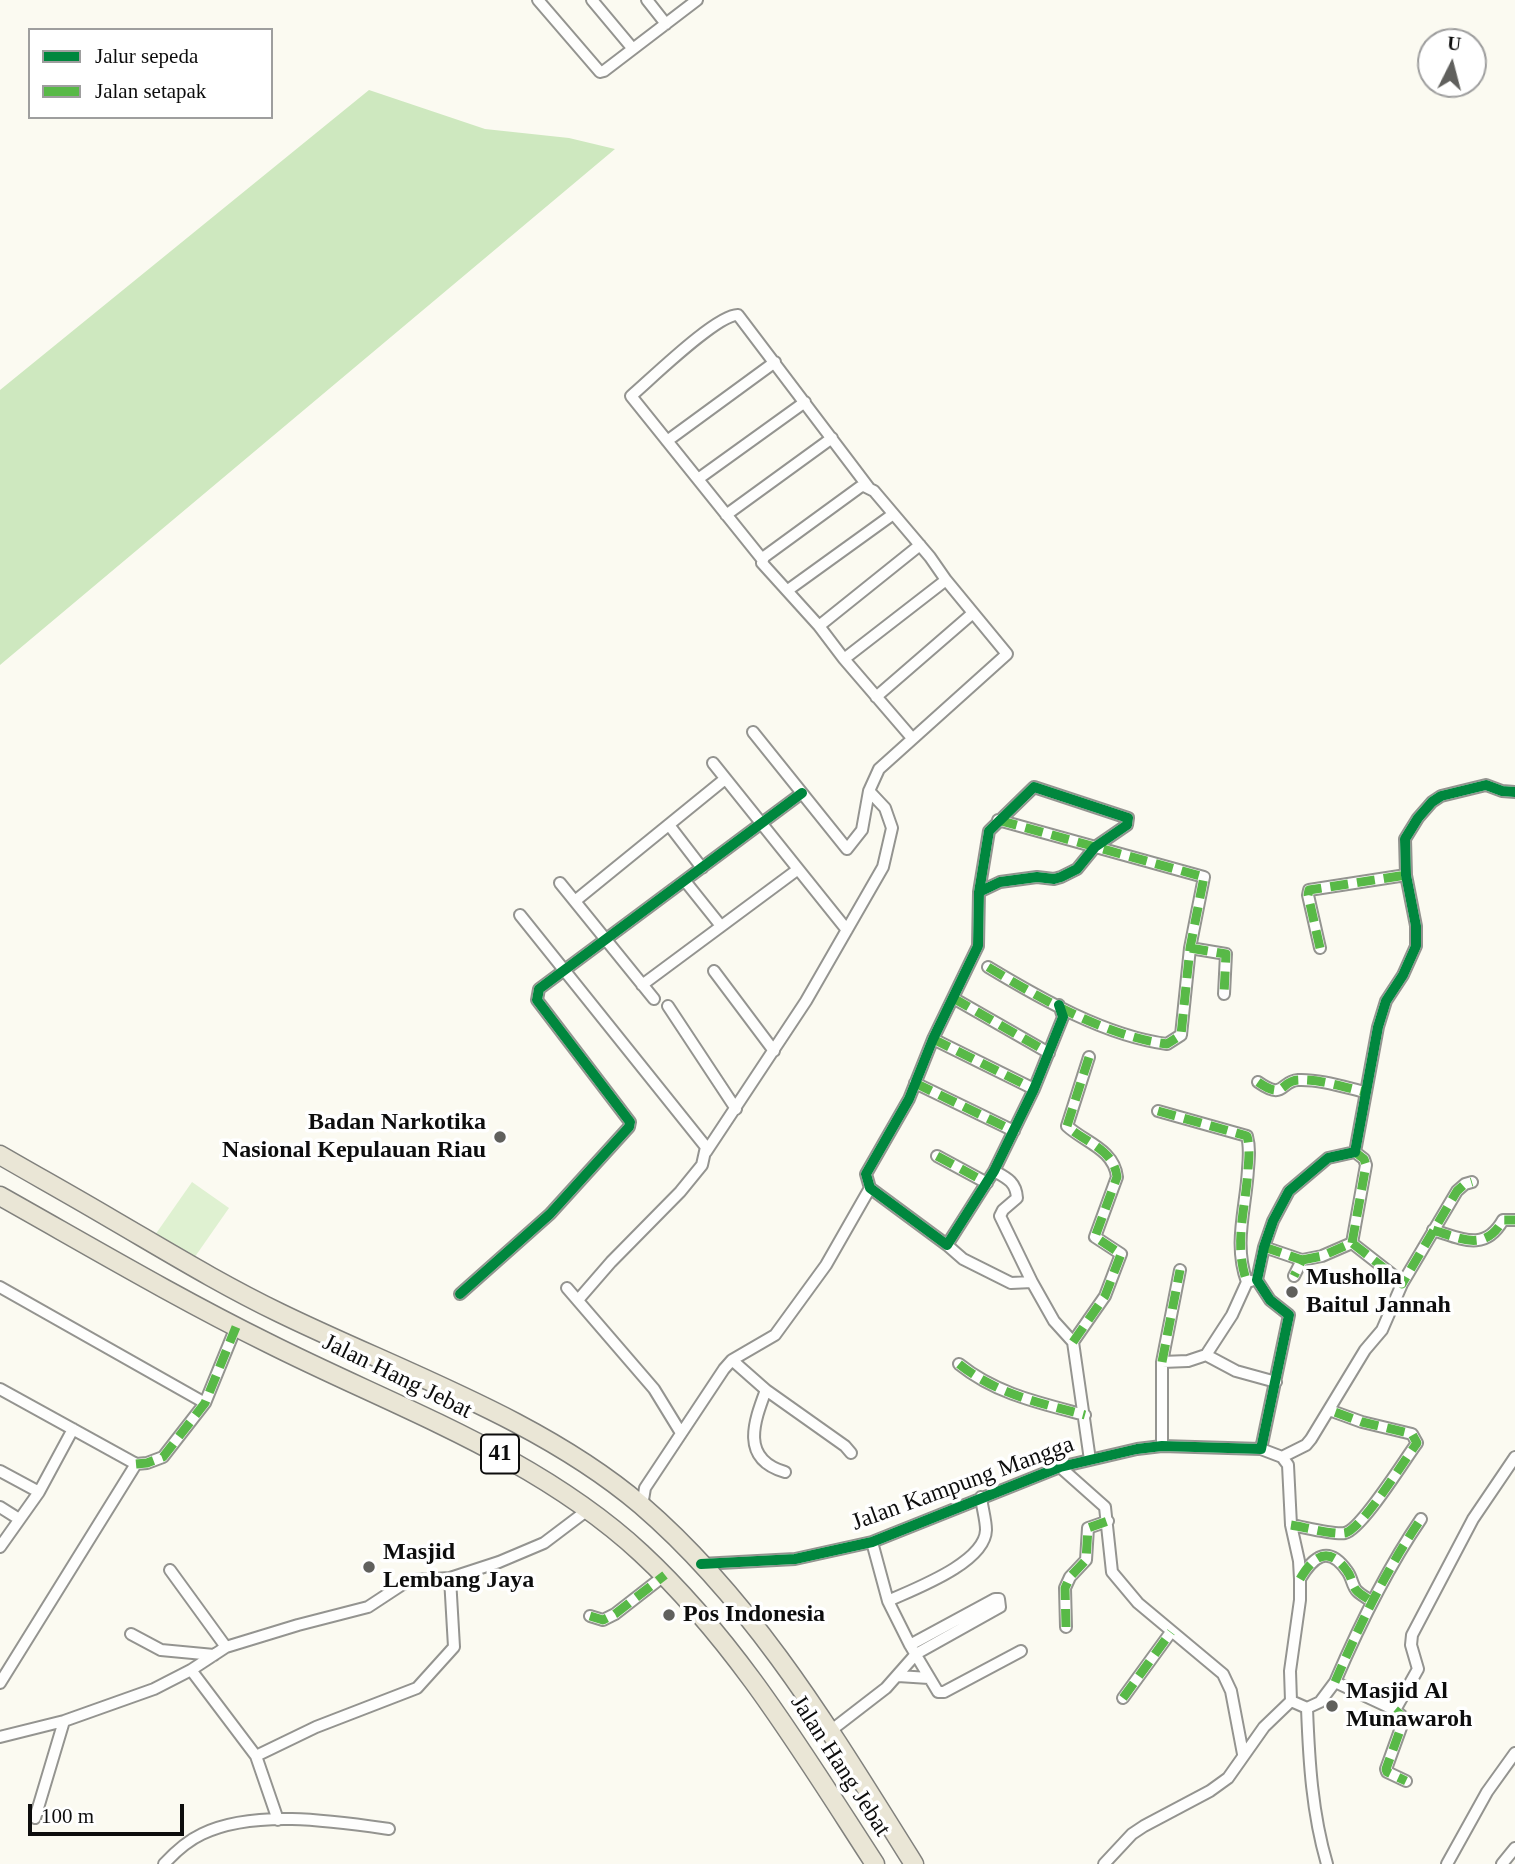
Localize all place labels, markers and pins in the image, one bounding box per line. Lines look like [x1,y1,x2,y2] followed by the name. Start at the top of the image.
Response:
[222,1109,486,1165] place label: Badan Narkotika Nasional Kepulauan Riau
[492,1129,508,1145] marker: Badan Narkotika Nasional Kepulauan Riau
[1306,1264,1451,1320] place label: Musholla Baitul Jannah
[1284,1284,1300,1300] marker: Musholla Baitul Jannah
[383,1539,534,1595] place label: Masjid Lembang Jaya
[361,1559,377,1575] marker: Masjid Lembang Jaya
[683,1601,825,1629] place label: Pos Indonesia
[661,1607,677,1623] marker: Pos Indonesia
[1346,1678,1472,1734] place label: Masjid Al Munawaroh
[1324,1698,1340,1714] marker: Masjid Al Munawaroh

